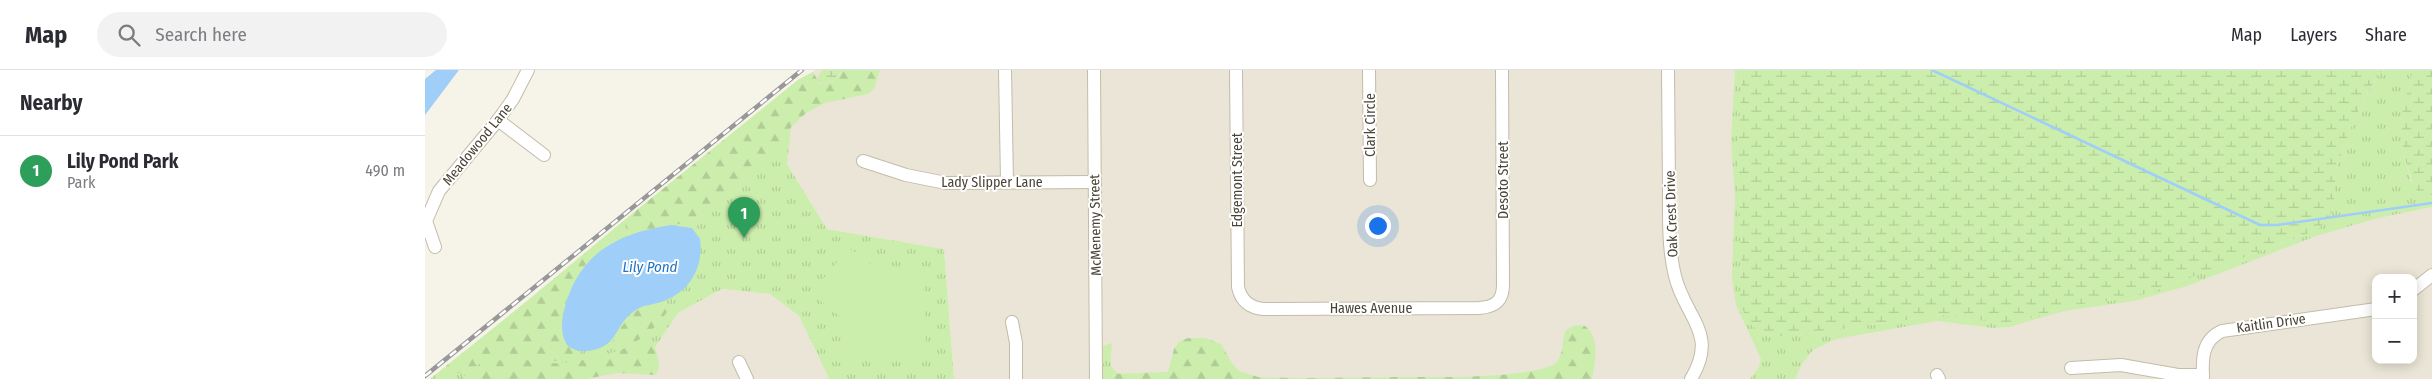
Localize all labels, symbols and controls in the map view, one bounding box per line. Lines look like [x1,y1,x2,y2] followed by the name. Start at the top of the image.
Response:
[97,12,447,57] search box
[25,21,67,49] text: Map
[115,21,143,49] icon: search
[155,23,247,46] text: Search here
[2231,24,2262,46] text: Map
[2290,24,2337,46] text: Layers
[2365,24,2407,46] text: Share
[20,90,82,116] text: Nearby
[1362,93,1379,157] street label: Clark Circle
[439,100,516,189] street label: Meadowood Lane
[1229,132,1246,227] street label: Edgemont Street
[1495,141,1512,219] street label: Desoto Street
[67,150,178,173] text: Lily Pond Park
[33,161,39,180] text: 1
[365,161,405,180] text: 490 m
[1661,170,1682,258] street label: Oak Crest Drive
[67,173,95,192] text: Park
[941,174,1043,191] street label: Lady Slipper Lane
[1086,174,1105,276] street label: McMenemy Street
[728,197,760,238] pin: 1
[1365,213,1391,239] your location
[622,258,678,276] water label: Lily Pond
[2372,274,2417,364] map controls
[2372,274,2417,319] button: +
[1330,300,1412,317] street label: Hawes Avenue
[2235,310,2307,337] street label: Kaitlin Drive
[2372,319,2417,364] button: −

